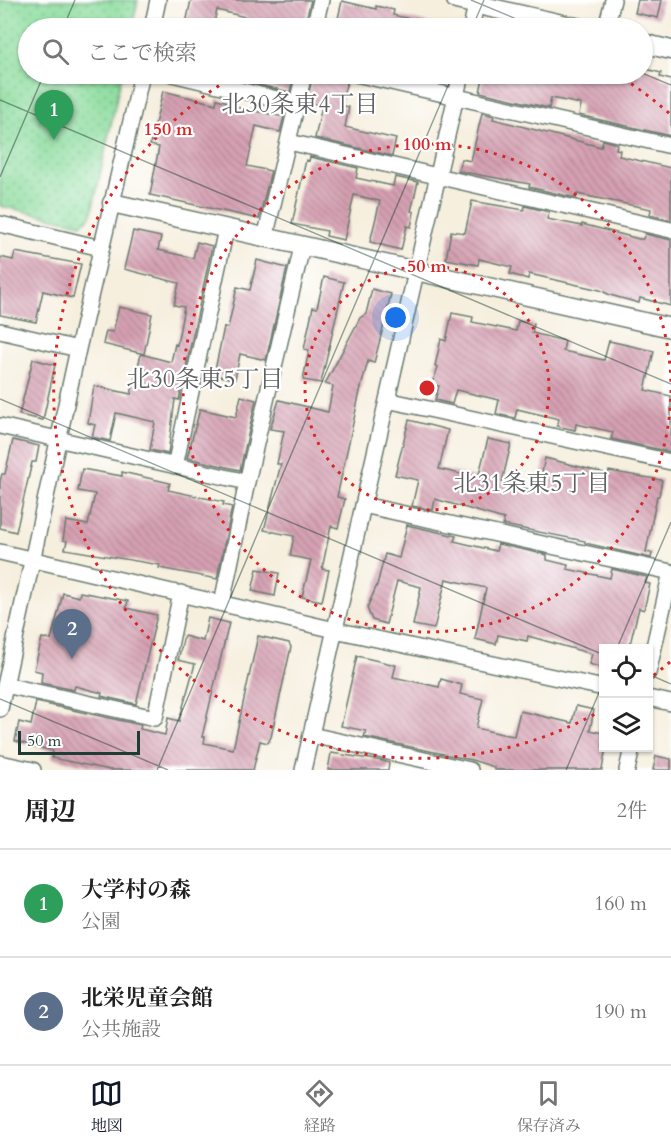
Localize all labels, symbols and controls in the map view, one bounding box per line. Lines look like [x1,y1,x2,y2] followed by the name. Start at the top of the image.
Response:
[18,18,653,84] search box
[39,35,72,68] icon: search
[87,38,197,68] text: ここで検索
[222,88,378,121] district label: 北30条東4丁目
[34,90,74,140] pin: 1
[143,117,193,142] text: 150 m
[402,132,452,157] text: 100 m
[407,254,447,279] text: 50 m
[381,303,410,332] your location
[127,363,283,396] district label: 北30条東5丁目
[417,378,437,398] centre of rings
[454,467,610,500] district label: 北31条東5丁目
[52,610,92,659] pin: 2
[599,644,653,752] map controls
[599,644,653,698] button: locate
[599,698,653,752] button: layers
[18,728,140,756] scale bar
[27,730,61,752] text: 50 m
[24,794,76,829] text: 周辺
[617,797,647,824] text: 2件
[81,875,191,905] text: 大学村の森
[38,890,49,917] text: 1
[594,890,647,917] text: 160 m
[81,908,121,935] text: 公園
[81,983,213,1013] text: 北栄児童会館
[38,998,49,1025] text: 2
[594,998,647,1025] text: 190 m
[81,1016,161,1043] text: 公共施設
[90,1077,123,1137] tab: 地図
[303,1077,336,1137] tab: 経路
[517,1077,581,1137] tab: 保存済み

